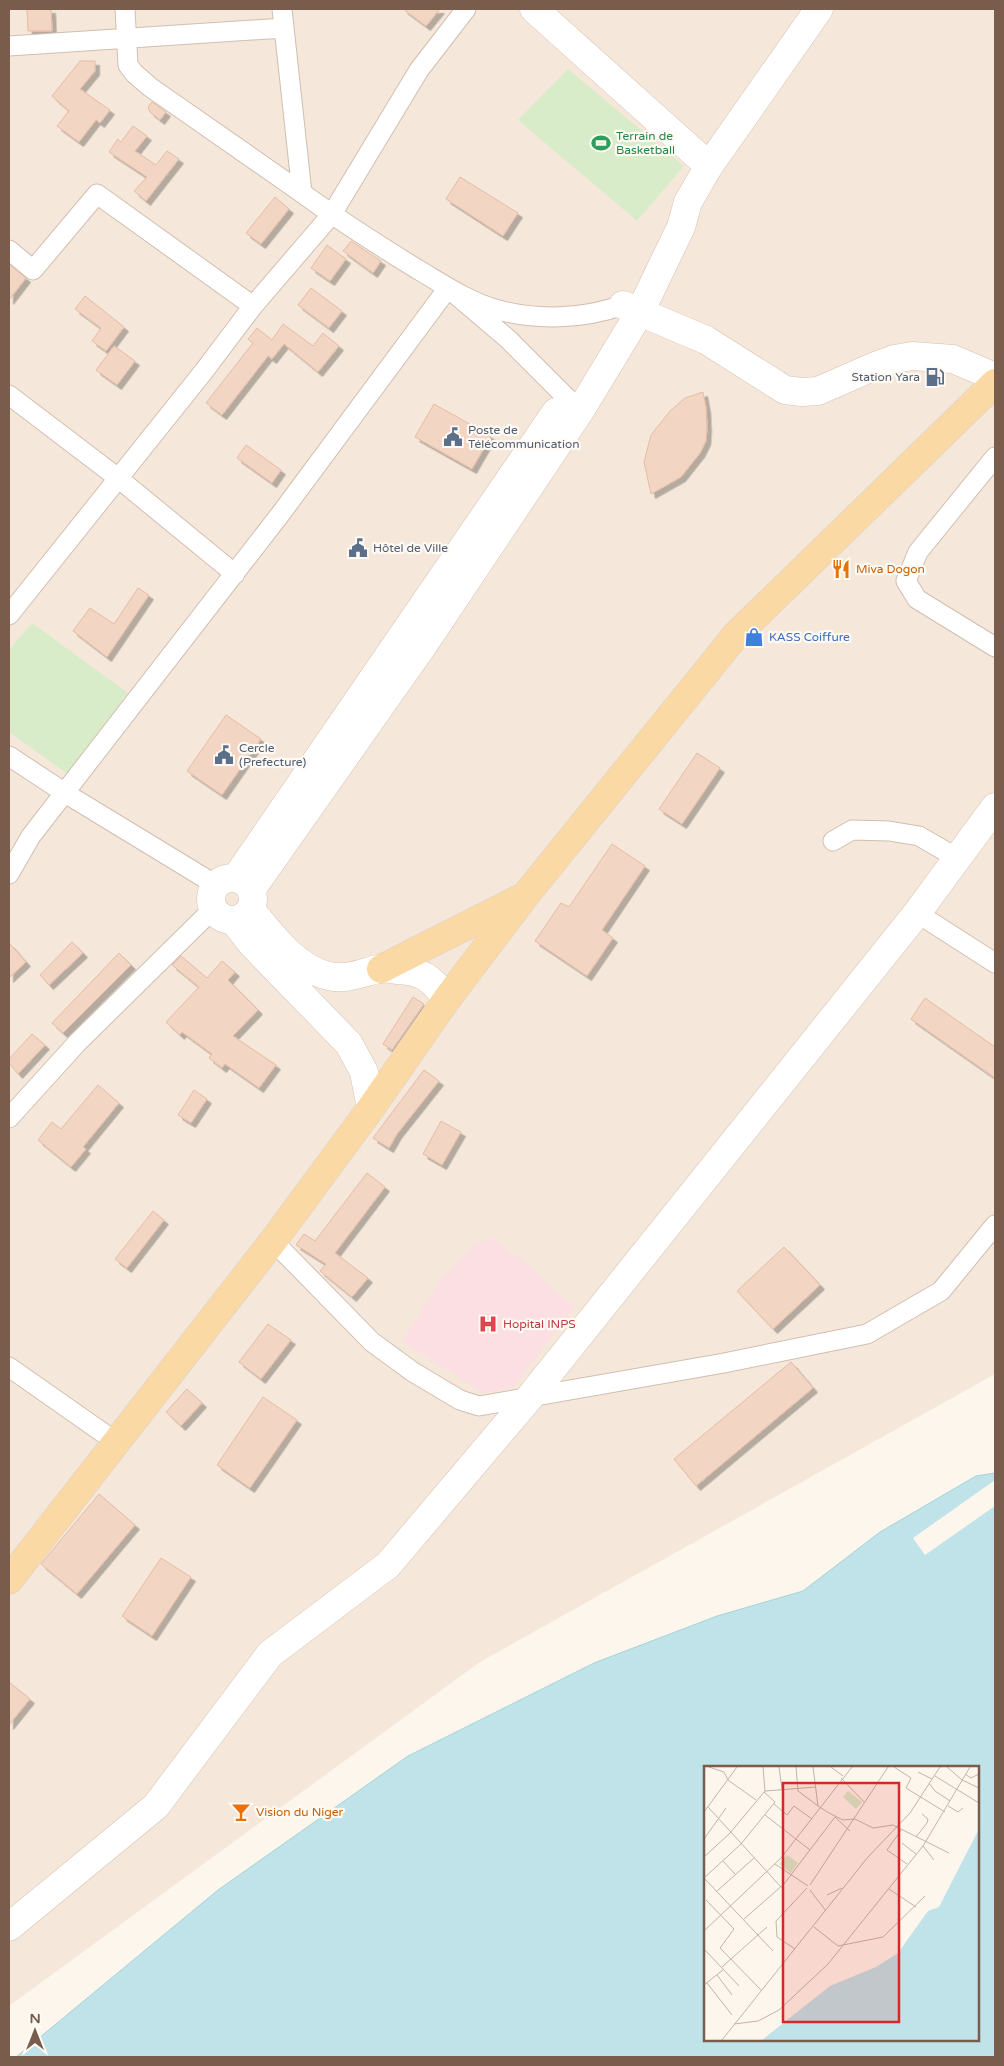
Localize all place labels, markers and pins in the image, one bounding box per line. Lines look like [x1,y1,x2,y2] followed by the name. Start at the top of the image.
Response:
[616,129,675,157] place label: Terrain de Basketball
[590,132,612,154] sports icon: Terrain de Basketball
[924,366,946,388] fuel station icon: Station Yara
[852,370,920,384] place label: Station Yara
[468,423,580,451] place label: Poste de Télécommunication
[442,426,464,448] public building icon: Poste de Télécommunication
[347,537,369,559] public building icon: Hôtel de Ville
[373,541,448,555] place label: Hôtel de Ville
[830,558,852,580] restaurant icon: Miva Dogon
[856,562,925,576] place label: Miva Dogon
[743,626,765,648] shop icon: KASS Coiffure
[769,630,850,644] place label: KASS Coiffure
[239,741,306,769] place label: Cercle (Prefecture)
[213,744,235,766] public building icon: Cercle (Prefecture)
[477,1313,499,1335] hospital icon: Hopital INPS
[503,1317,576,1331] place label: Hopital INPS
[230,1801,252,1823] bar icon: Vision du Niger
[256,1805,344,1819] place label: Vision du Niger

